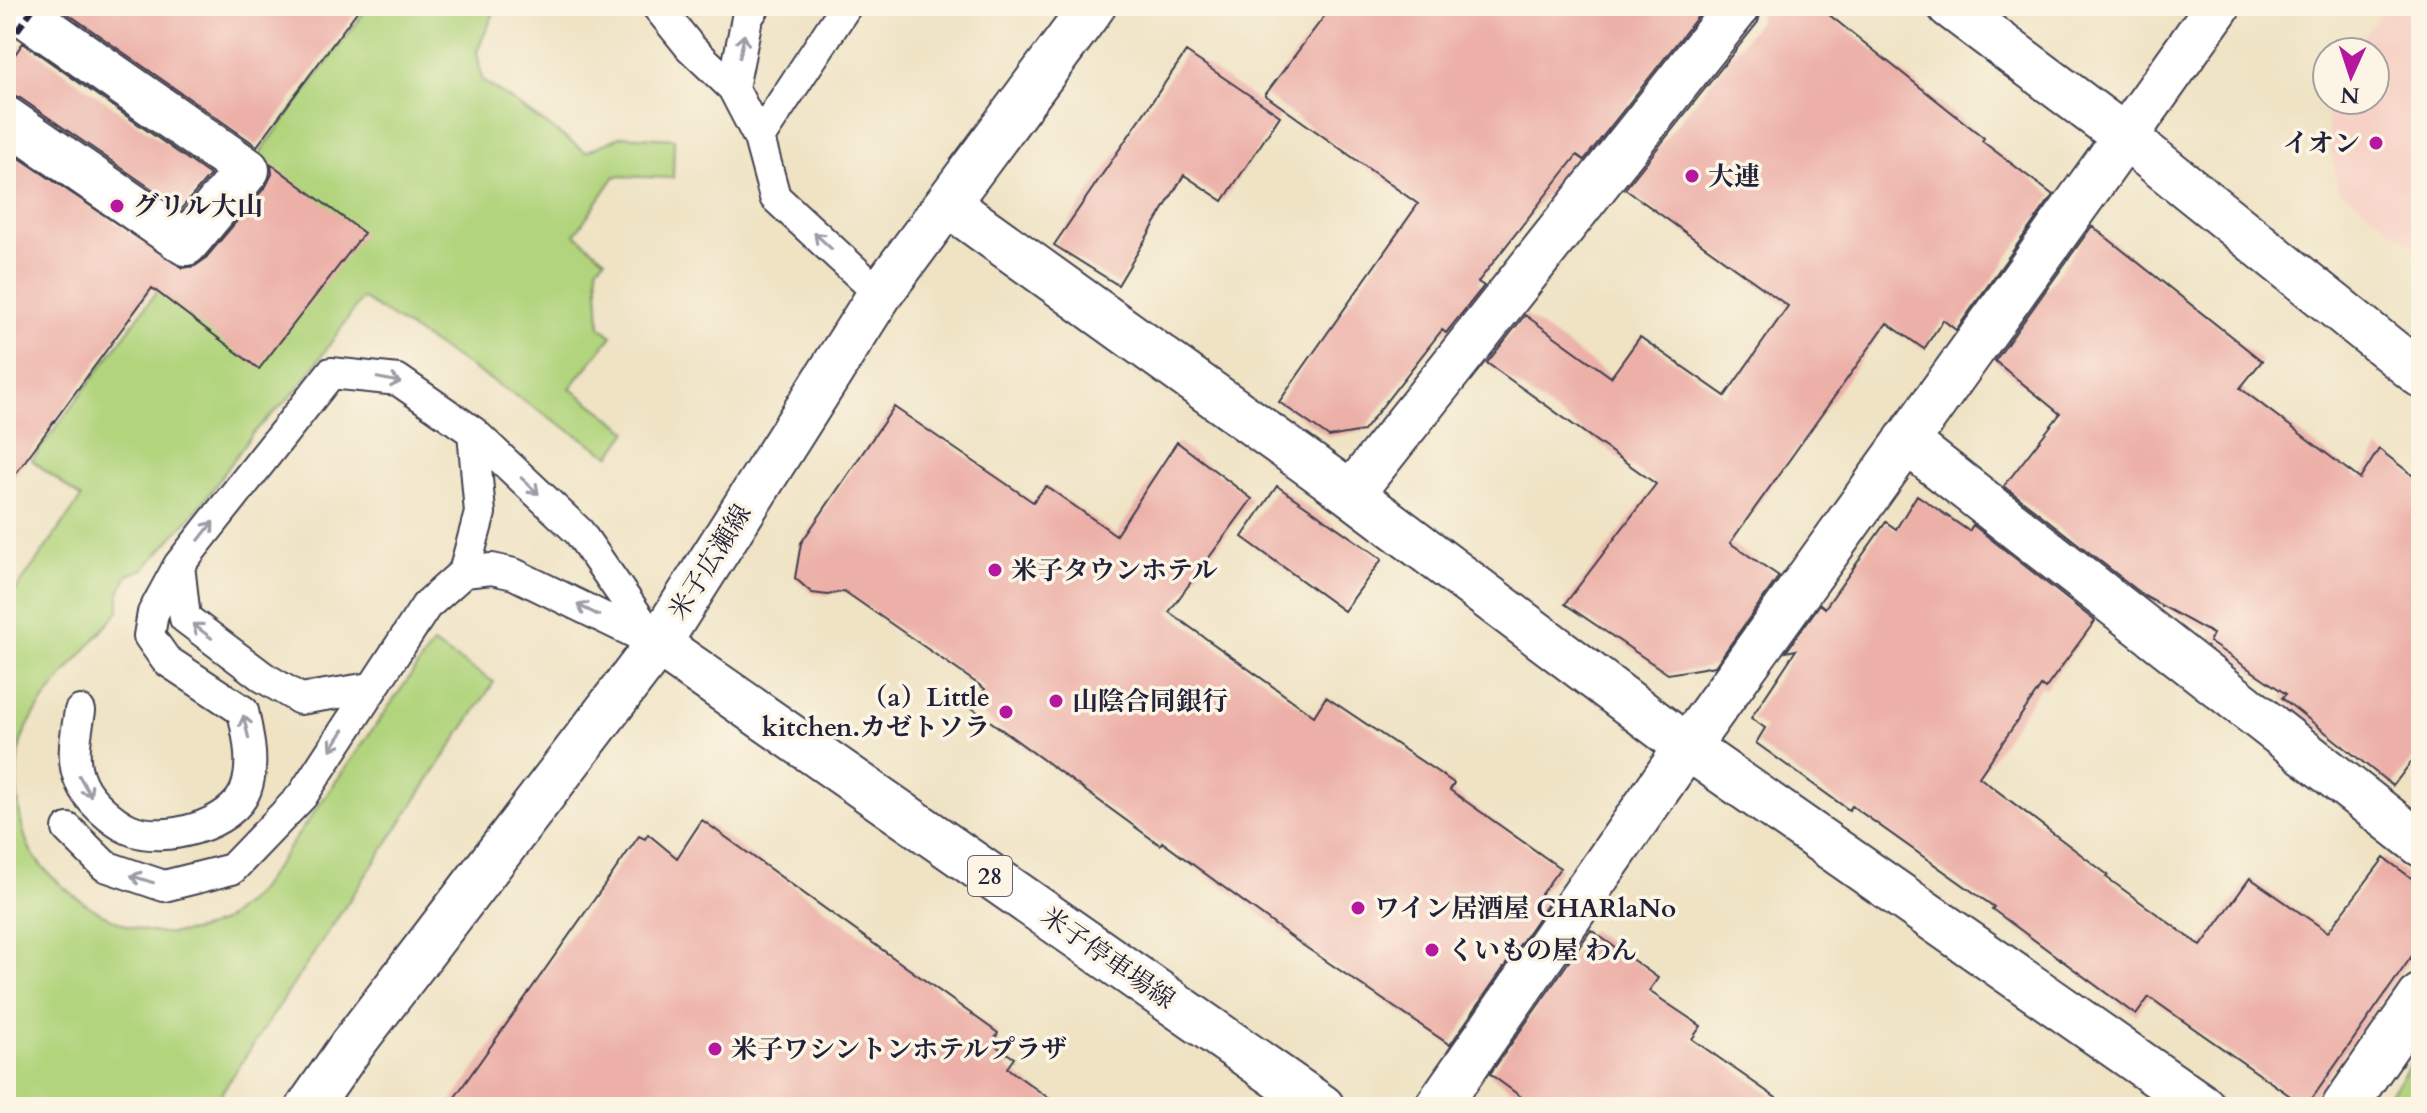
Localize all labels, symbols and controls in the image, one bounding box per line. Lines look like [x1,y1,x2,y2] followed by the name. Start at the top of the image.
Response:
[735,34,750,59] one-way arrow
[2311,36,2391,116] north arrow
[2340,79,2360,110] text: N
[2283,126,2360,161] place label: イオン
[2367,134,2385,152] marker: イオン
[1708,159,1760,194] place label: 大連
[1683,167,1701,185] marker: 大連
[133,189,263,224] place label: グリル大山
[108,197,126,215] marker: グリル大山
[813,232,833,251] one-way arrow
[376,373,402,388] one-way arrow
[519,476,539,494] one-way arrow
[661,498,759,626] street label: 米子広瀬線
[198,521,215,542] one-way arrow
[1011,553,1218,588] place label: 米子タウンホテル
[986,561,1004,579] marker: 米子タウンホテル
[576,601,600,617] one-way arrow
[192,623,214,640] one-way arrow
[762,680,990,745] place label: （a）Little kitchen.カゼトソラ
[1072,684,1228,719] place label: 山陰合同銀行
[1047,692,1065,710] marker: 山陰合同銀行
[997,703,1015,721] marker: （a）Little kitchen.カゼトソラ
[238,715,253,740] one-way arrow
[329,728,346,750] one-way arrow
[78,774,94,797] one-way arrow
[968,856,1012,896] road number: 28
[130,870,155,885] one-way arrow
[1374,891,1676,926] place label: ワイン居酒屋 CHARlaNo
[1034,899,1182,1017] street label: 米子停車場線
[1349,899,1367,917] marker: ワイン居酒屋 CHARlaNo
[1448,933,1637,968] place label: くいもの屋 わん
[1423,941,1441,959] marker: くいもの屋 わん
[731,1032,1067,1067] place label: 米子ワシントンホテルプラザ
[706,1040,724,1058] marker: 米子ワシントンホテルプラザ

